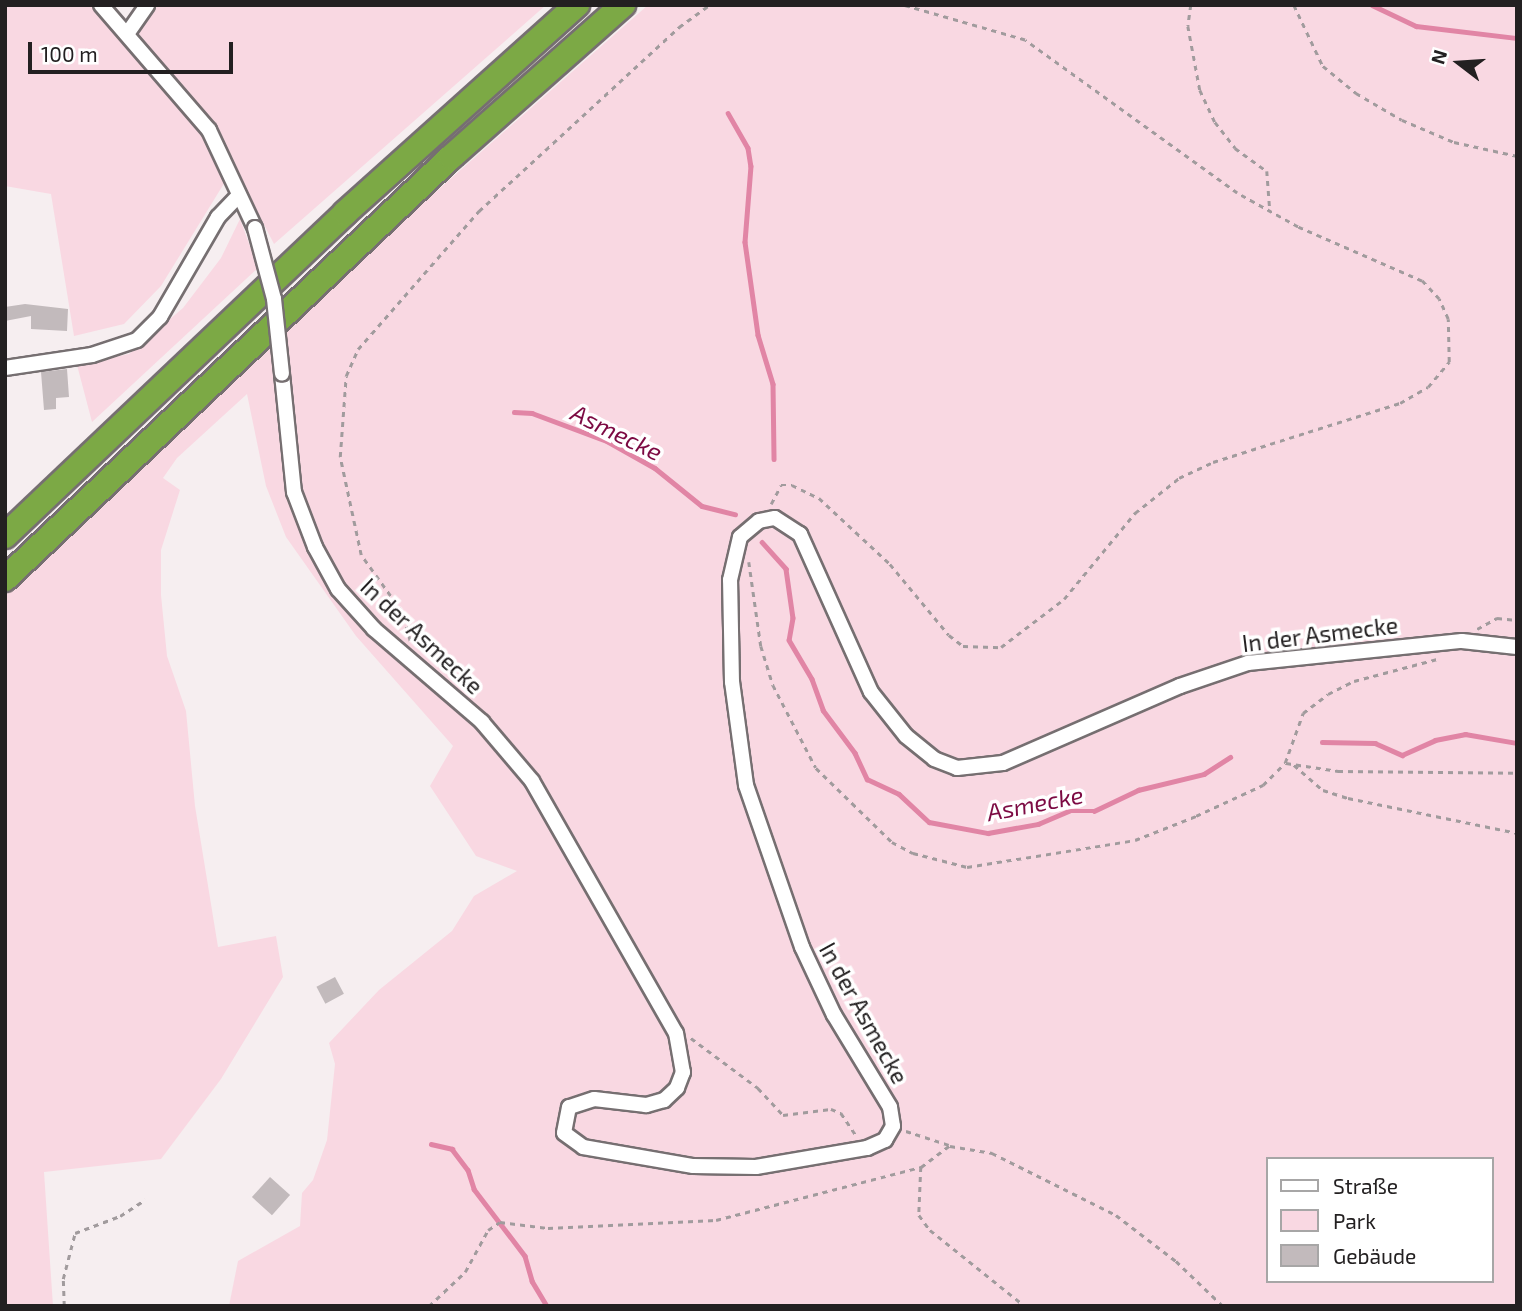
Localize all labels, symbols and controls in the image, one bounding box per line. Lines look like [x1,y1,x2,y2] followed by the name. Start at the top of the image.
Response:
[32,28,236,72] scale bar
[1424,28,1494,98] north arrow
[41,41,98,66] text: 100 m
[1425,47,1451,67] text: N
[567,398,667,466] water label: Asmecke
[355,572,489,700] street label: In der Asmecke
[1240,611,1400,657] street label: In der Asmecke
[984,780,1086,826] water label: Asmecke
[814,937,914,1089] street label: In der Asmecke
[1266,1157,1494,1283] legend
[1333,1173,1398,1198] text: Straße
[1333,1208,1376,1233] text: Park
[1333,1243,1416,1268] text: Gebäude

